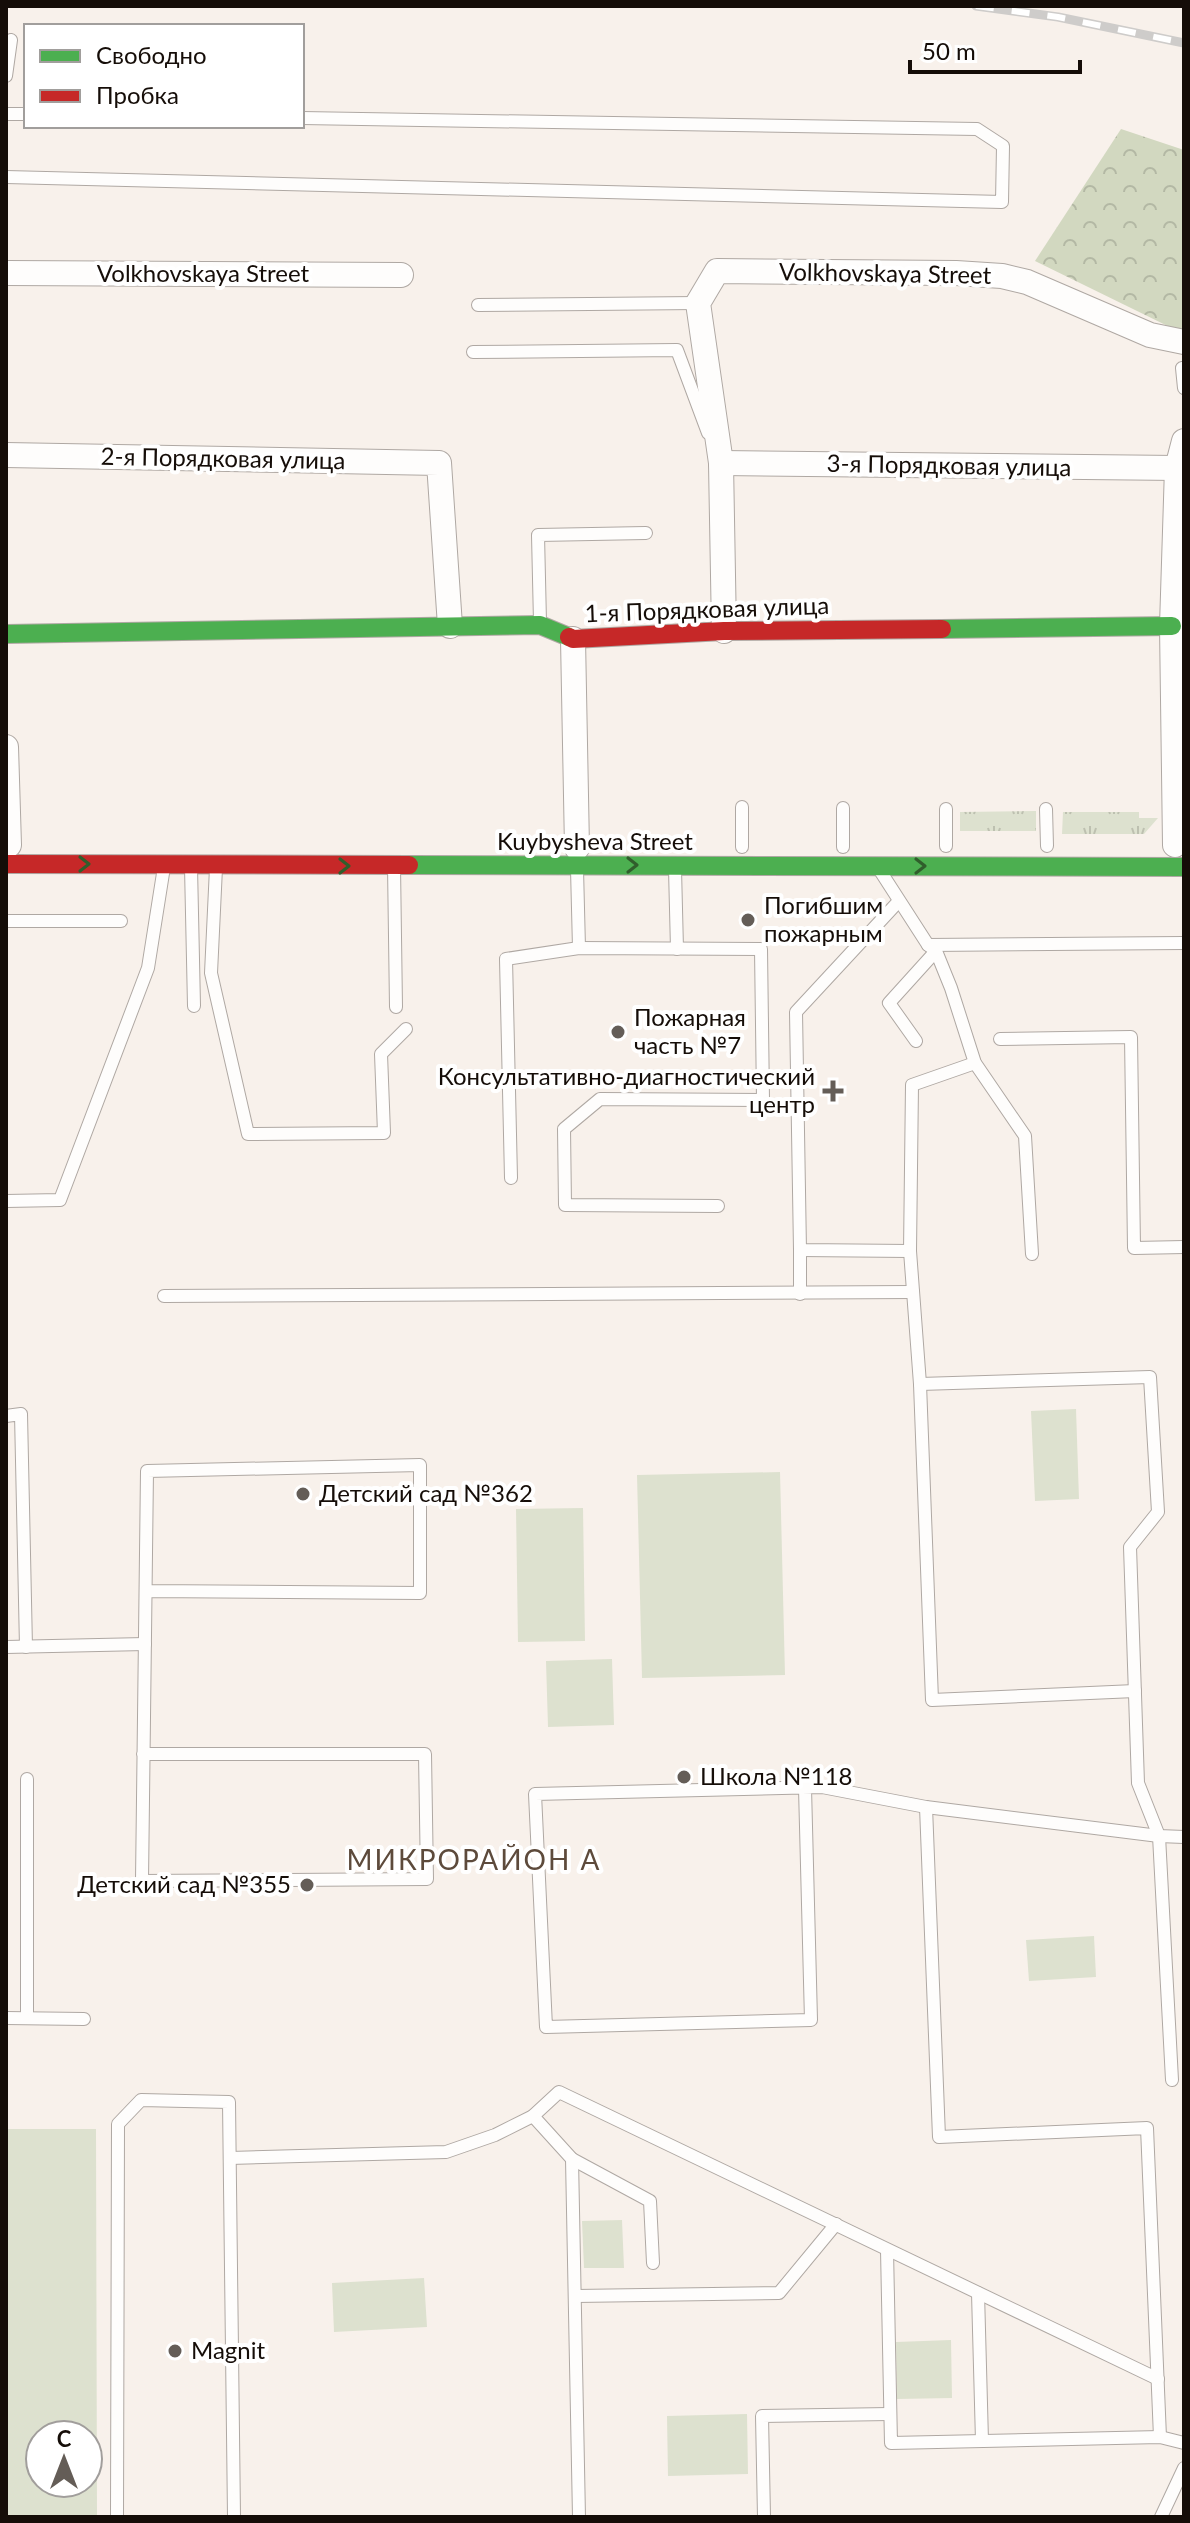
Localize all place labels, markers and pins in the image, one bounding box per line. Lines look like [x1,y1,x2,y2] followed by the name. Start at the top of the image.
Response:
[764,890,883,947] place label: Погибшим пожарным
[739,911,757,929] marker: Погибшим пожарным
[634,1002,746,1059] place label: Пожарная часть №7
[609,1023,627,1041] marker: Пожарная часть №7
[438,1061,815,1118] place label: Консультативно-диагностический центр
[822,1080,844,1102] marker: Консультативно-диагностический центр
[319,1478,533,1507] place label: Детский сад №362
[294,1485,312,1503] marker: Детский сад №362
[700,1761,853,1790] place label: Школа №118
[675,1768,693,1786] marker: Школа №118
[77,1869,291,1898] place label: Детский сад №355
[298,1876,316,1894] marker: Детский сад №355
[191,2335,265,2364] place label: Magnit
[166,2342,184,2360] marker: Magnit

